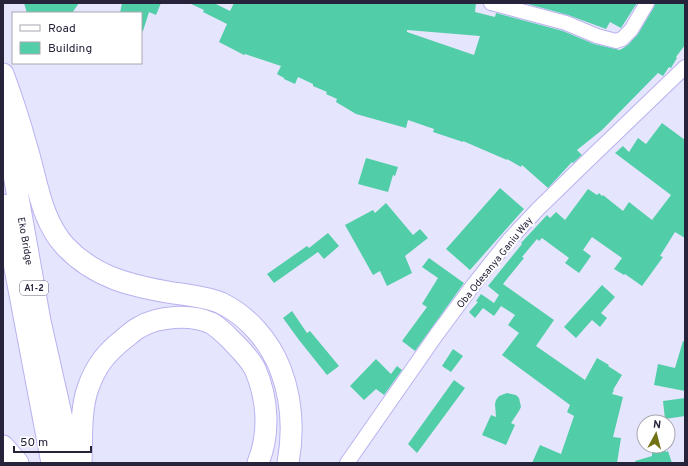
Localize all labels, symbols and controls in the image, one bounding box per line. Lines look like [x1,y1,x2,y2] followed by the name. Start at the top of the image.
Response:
[12,12,142,64] legend
[48,21,76,37] text: Road
[48,41,92,57] text: Building
[454,215,536,311] street label: Oba Odesanya Ganiu Way
[14,216,35,266] street label: Eko Bridge
[20,281,48,295] road number: A1-2
[636,414,676,454] north arrow
[652,418,662,432] text: N
[14,428,91,454] scale bar
[20,435,48,451] text: 50 m

